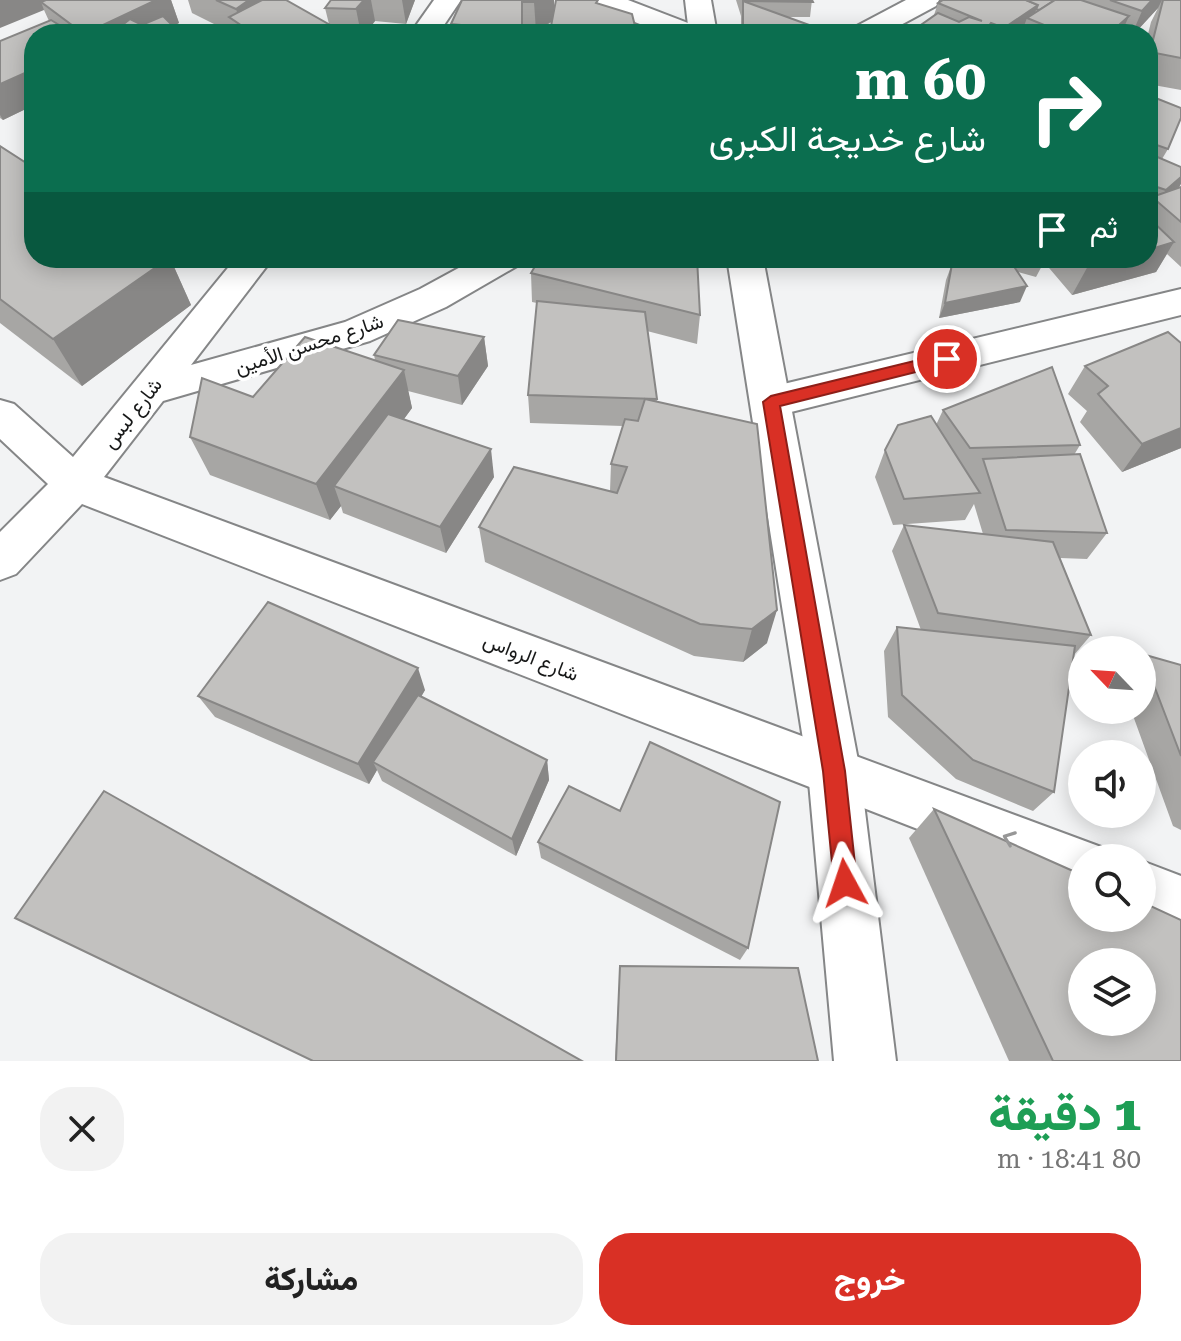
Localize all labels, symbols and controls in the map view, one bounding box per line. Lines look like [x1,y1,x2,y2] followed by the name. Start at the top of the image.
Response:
[855,47,986,113] text: 60 m
[1014,56,1118,160] icon: right
[709,118,986,160] text: شارع خديجة الكبرى
[1030,208,1074,252] icon: arrive
[1090,210,1118,245] text: ثم
[232,309,387,381] street label: شارع محسن الأمين
[913,325,981,393] pin
[925,337,969,381] icon: arrive
[97,373,168,454] street label: شارع لبس
[479,628,582,688] street label: شارع الرواس
[1068,636,1156,724] north arrow
[1068,636,1156,1036] map controls
[1068,740,1156,828] button: sound
[1003,831,1017,848] one-way arrow
[803,841,887,925] position arrow
[1068,844,1156,932] button: search
[1068,948,1156,1036] button: layers
[988,1086,1141,1142] text: 1 دقيقة
[40,1087,124,1171] button: close
[997,1144,1141,1174] text: 80 m · 18:41
[40,1233,583,1325] button: مشاركة
[599,1233,1141,1325] button: خروج

